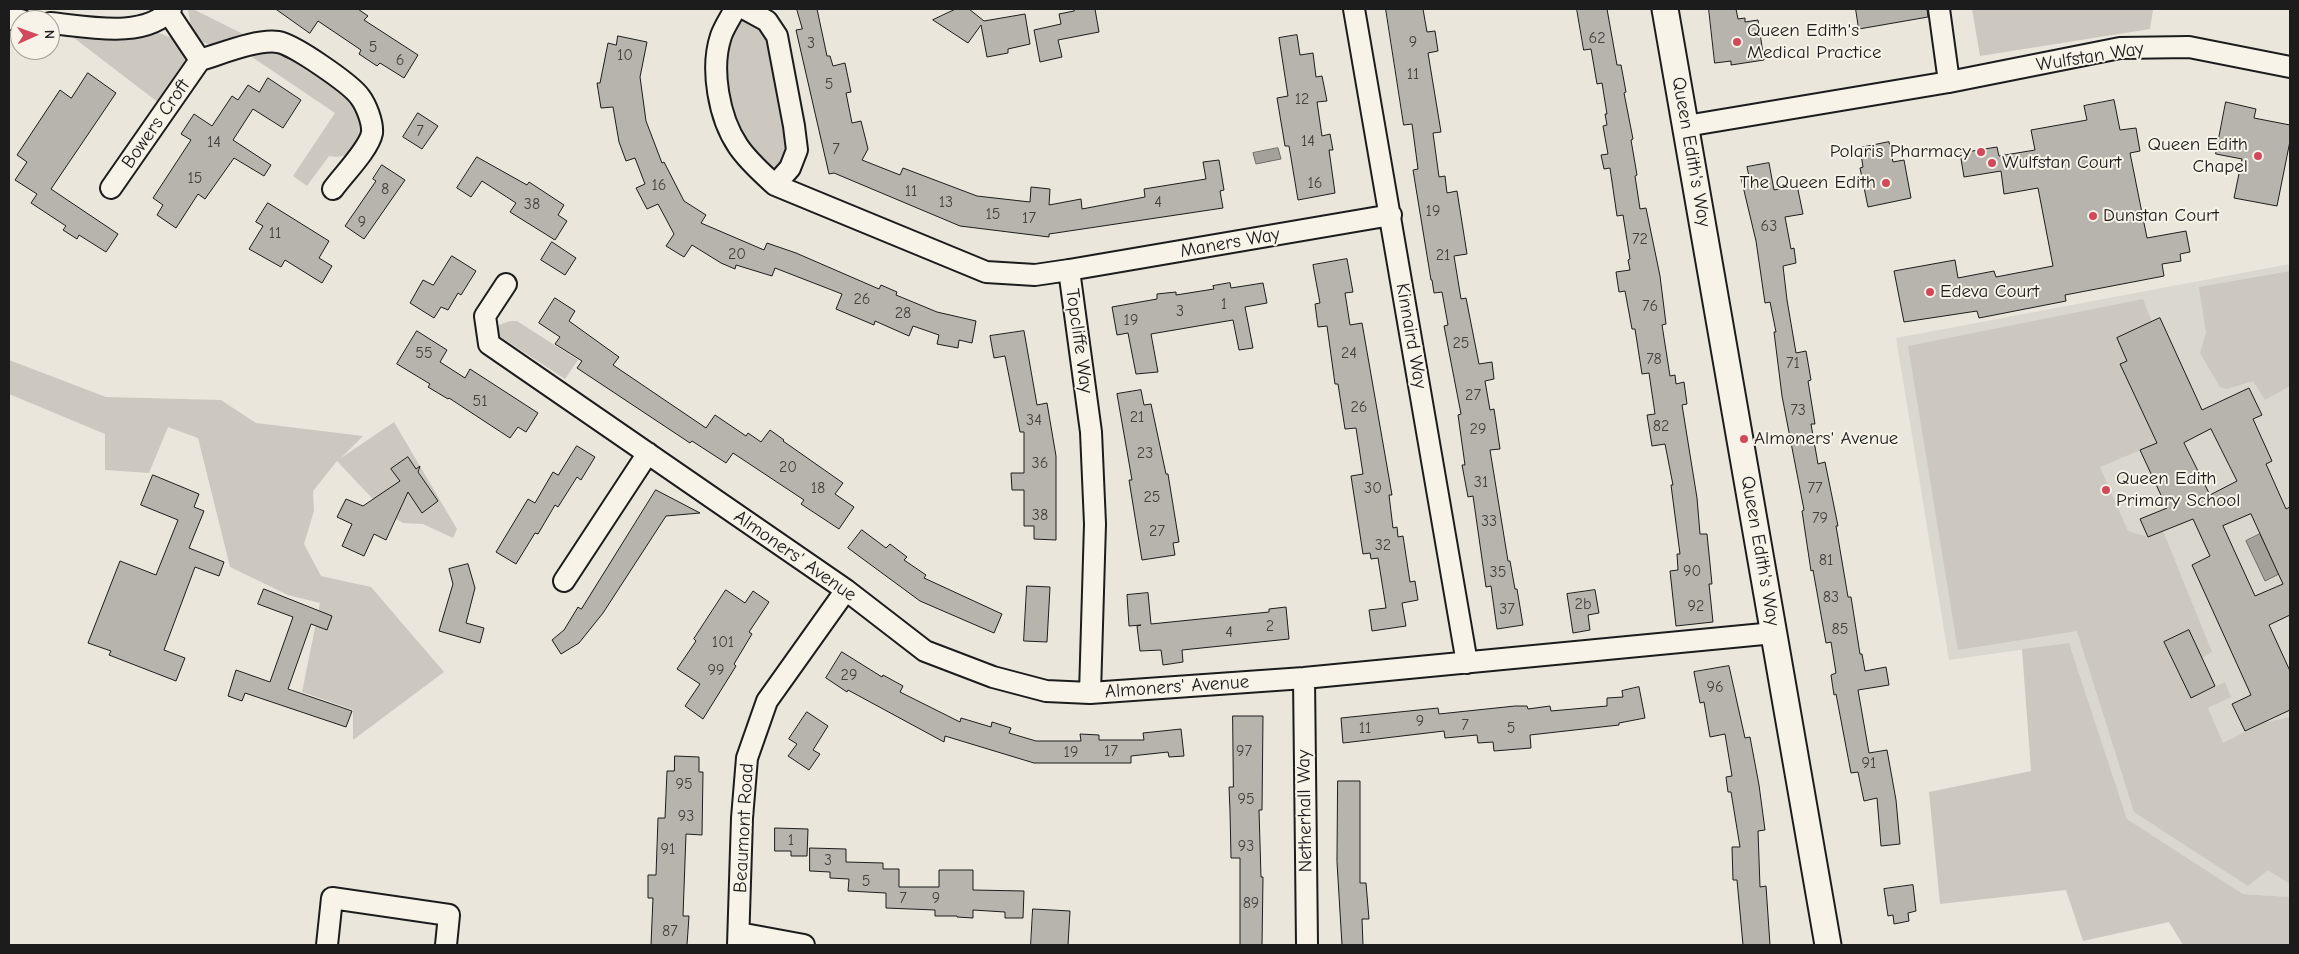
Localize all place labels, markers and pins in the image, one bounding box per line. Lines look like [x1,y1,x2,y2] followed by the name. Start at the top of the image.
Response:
[1747,20,1882,64] place label: Queen Edith's Medical Practice
[1731,36,1743,48] marker: Queen Edith's Medical Practice
[2147,134,2248,178] place label: Queen Edith Chapel
[1830,141,1971,163] place label: Polaris Pharmacy
[1975,146,1987,158] marker: Polaris Pharmacy
[2252,150,2264,162] marker: Queen Edith Chapel
[2002,152,2121,174] place label: Wulfstan Court
[1986,157,1998,169] marker: Wulfstan Court
[1740,172,1876,194] place label: The Queen Edith
[1880,177,1892,189] marker: The Queen Edith
[2103,205,2219,227] place label: Dunstan Court
[2087,210,2099,222] marker: Dunstan Court
[1940,281,2039,303] place label: Edeva Court
[1924,286,1936,298] marker: Edeva Court
[1754,428,1898,450] place label: Almoners' Avenue
[1738,433,1750,445] marker: Almoners' Avenue
[2116,468,2240,512] place label: Queen Edith Primary School
[2100,484,2112,496] marker: Queen Edith Primary School

